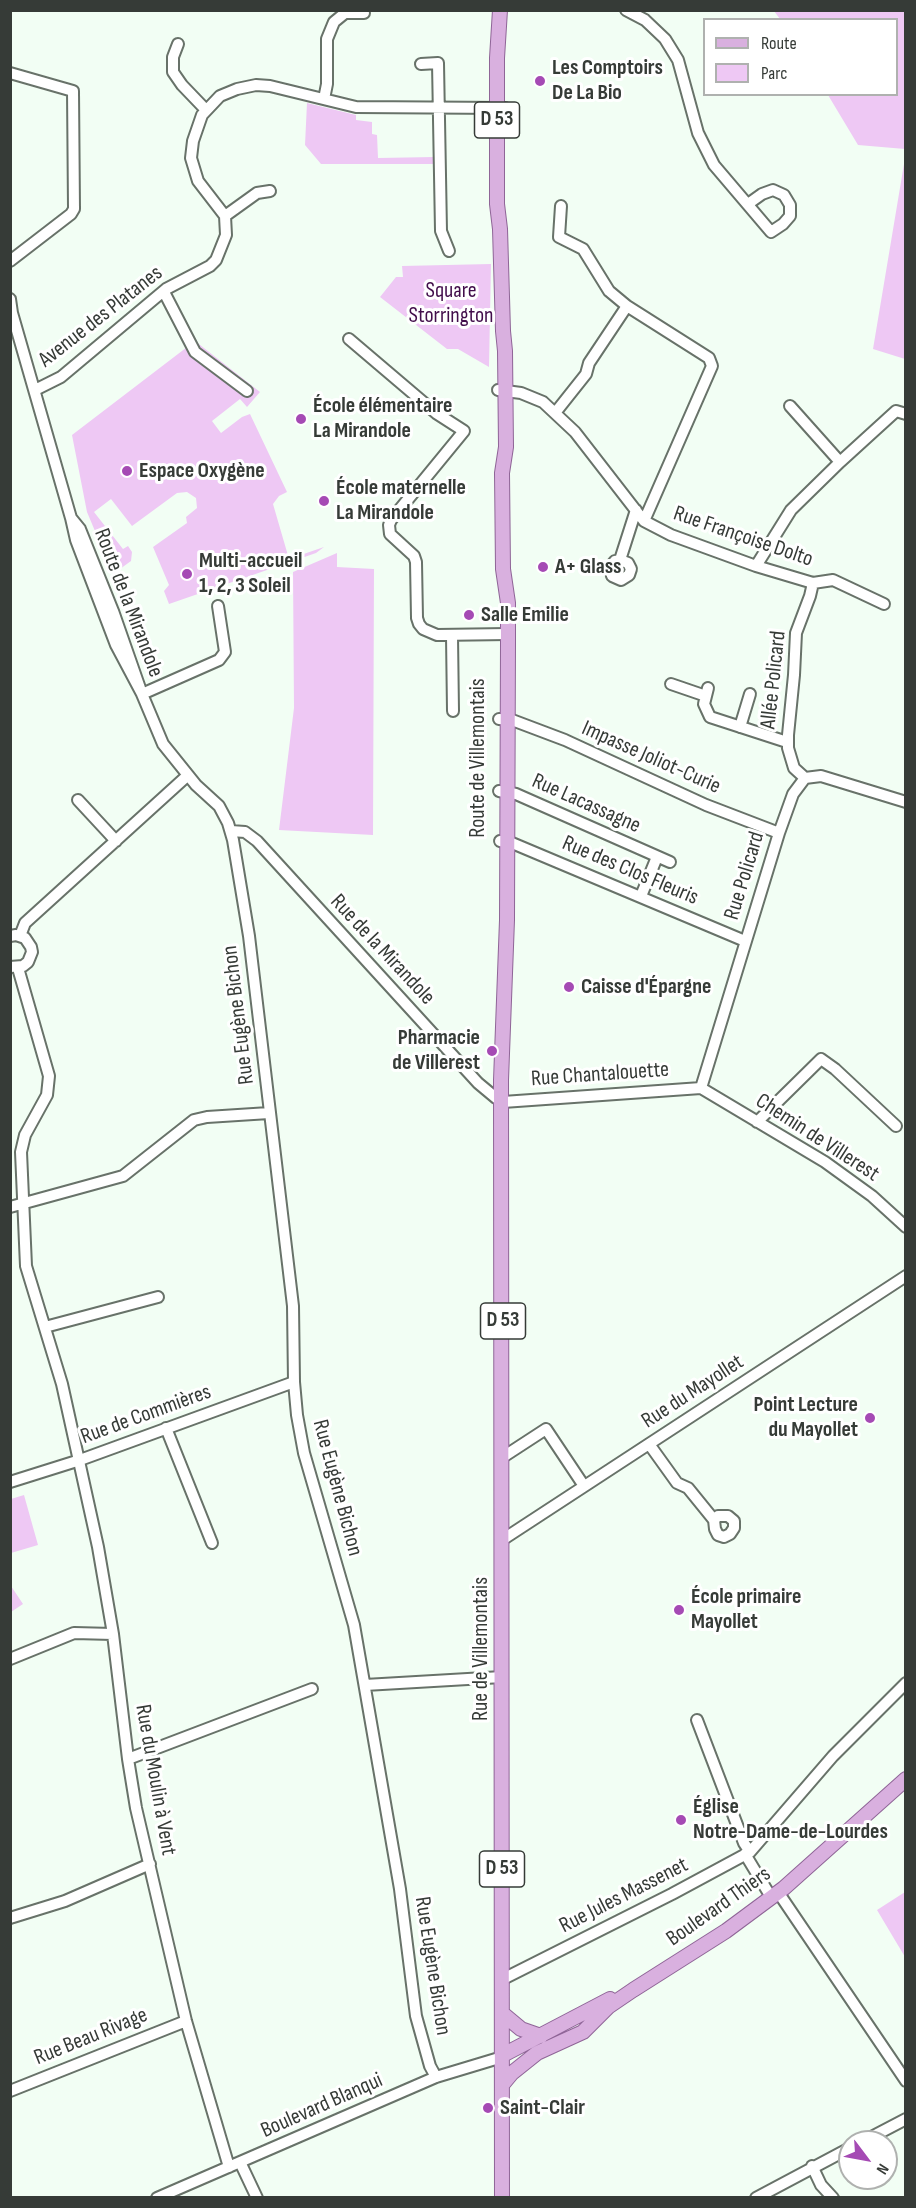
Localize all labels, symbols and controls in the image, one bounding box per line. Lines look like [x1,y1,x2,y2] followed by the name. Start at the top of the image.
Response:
[703,18,898,96] legend
[761,33,797,54] text: Route
[552,55,663,106] place label: Les Comptoirs De La Bio
[761,63,787,84] text: Parc
[533,74,547,88] marker: Les Comptoirs De La Bio
[474,102,520,138] road number: D 53
[34,260,168,374] street label: Avenue des Platanes
[409,278,493,330] park label: Square Storrington
[313,393,452,445] place label: École élémentaire La Mirandole
[294,412,308,426] marker: École élémentaire La Mirandole
[139,458,265,484] place label: Espace Oxygène
[120,464,134,478] marker: Espace Oxygène
[336,475,466,526] place label: École maternelle La Mirandole
[317,494,331,508] marker: École maternelle La Mirandole
[670,501,816,573] street label: Rue Françoise Dolto
[88,525,168,681] street label: Route de la Mirandole
[199,548,303,600] place label: Multi-accueil 1, 2, 3 Soleil
[555,554,621,580] place label: A+ Glass
[536,560,550,574] marker: A+ Glass
[180,567,194,581] marker: Multi-accueil 1, 2, 3 Soleil
[481,602,569,628] place label: Salle Emilie
[462,608,476,622] marker: Salle Emilie
[756,630,792,730] street label: Allée Policard
[465,678,491,838] street label: Route de Villemontais
[577,716,725,800] street label: Impasse Joliot-Curie
[528,768,644,840] street label: Rue Lacassagne
[719,829,771,923] street label: Rue Policard
[558,830,702,912] street label: Rue des Clos Fleuris
[324,889,440,1011] street label: Rue de la Mirandole
[217,944,261,1086] street label: Rue Eugène Bichon
[581,974,711,1000] place label: Caisse d'Épargne
[562,980,576,994] marker: Caisse d'Épargne
[392,1025,480,1076] place label: Pharmacie de Villerest
[485,1044,499,1058] marker: Pharmacie de Villerest
[530,1057,670,1093] street label: Rue Chantalouette
[750,1088,884,1188] street label: Chemin de Villerest
[480,1303,526,1339] road number: D 53
[637,1349,749,1435] street label: Rue du Mayollet
[77,1379,215,1451] street label: Rue de Commières
[753,1392,858,1444] place label: Point Lecture du Mayollet
[863,1411,877,1425] marker: Point Lecture du Mayollet
[306,1417,368,1559] street label: Rue Eugène Bichon
[468,1577,494,1721] street label: Rue de Villemontais
[691,1584,801,1636] place label: École primaire Mayollet
[672,1603,686,1617] marker: École primaire Mayollet
[129,1702,181,1858] street label: Rue du Moulin à Vent
[693,1794,888,1846] place label: Église Notre-Dame-de-Lourdes
[674,1813,688,1827] marker: Église Notre-Dame-de-Lourdes
[480,1851,524,1887] road number: D 53
[555,1852,693,1940] street label: Rue Jules Massenet
[662,1861,776,1953] street label: Boulevard Thiers
[408,1895,456,2037] street label: Rue Eugène Bichon
[30,2002,152,2072] street label: Rue Beau Rivage
[257,2067,387,2145] street label: Boulevard Blanqui
[500,2095,585,2121] place label: Saint-Clair
[481,2101,495,2115] marker: Saint-Clair
[838,2130,898,2190] north arrow
[872,2160,892,2177] text: N

